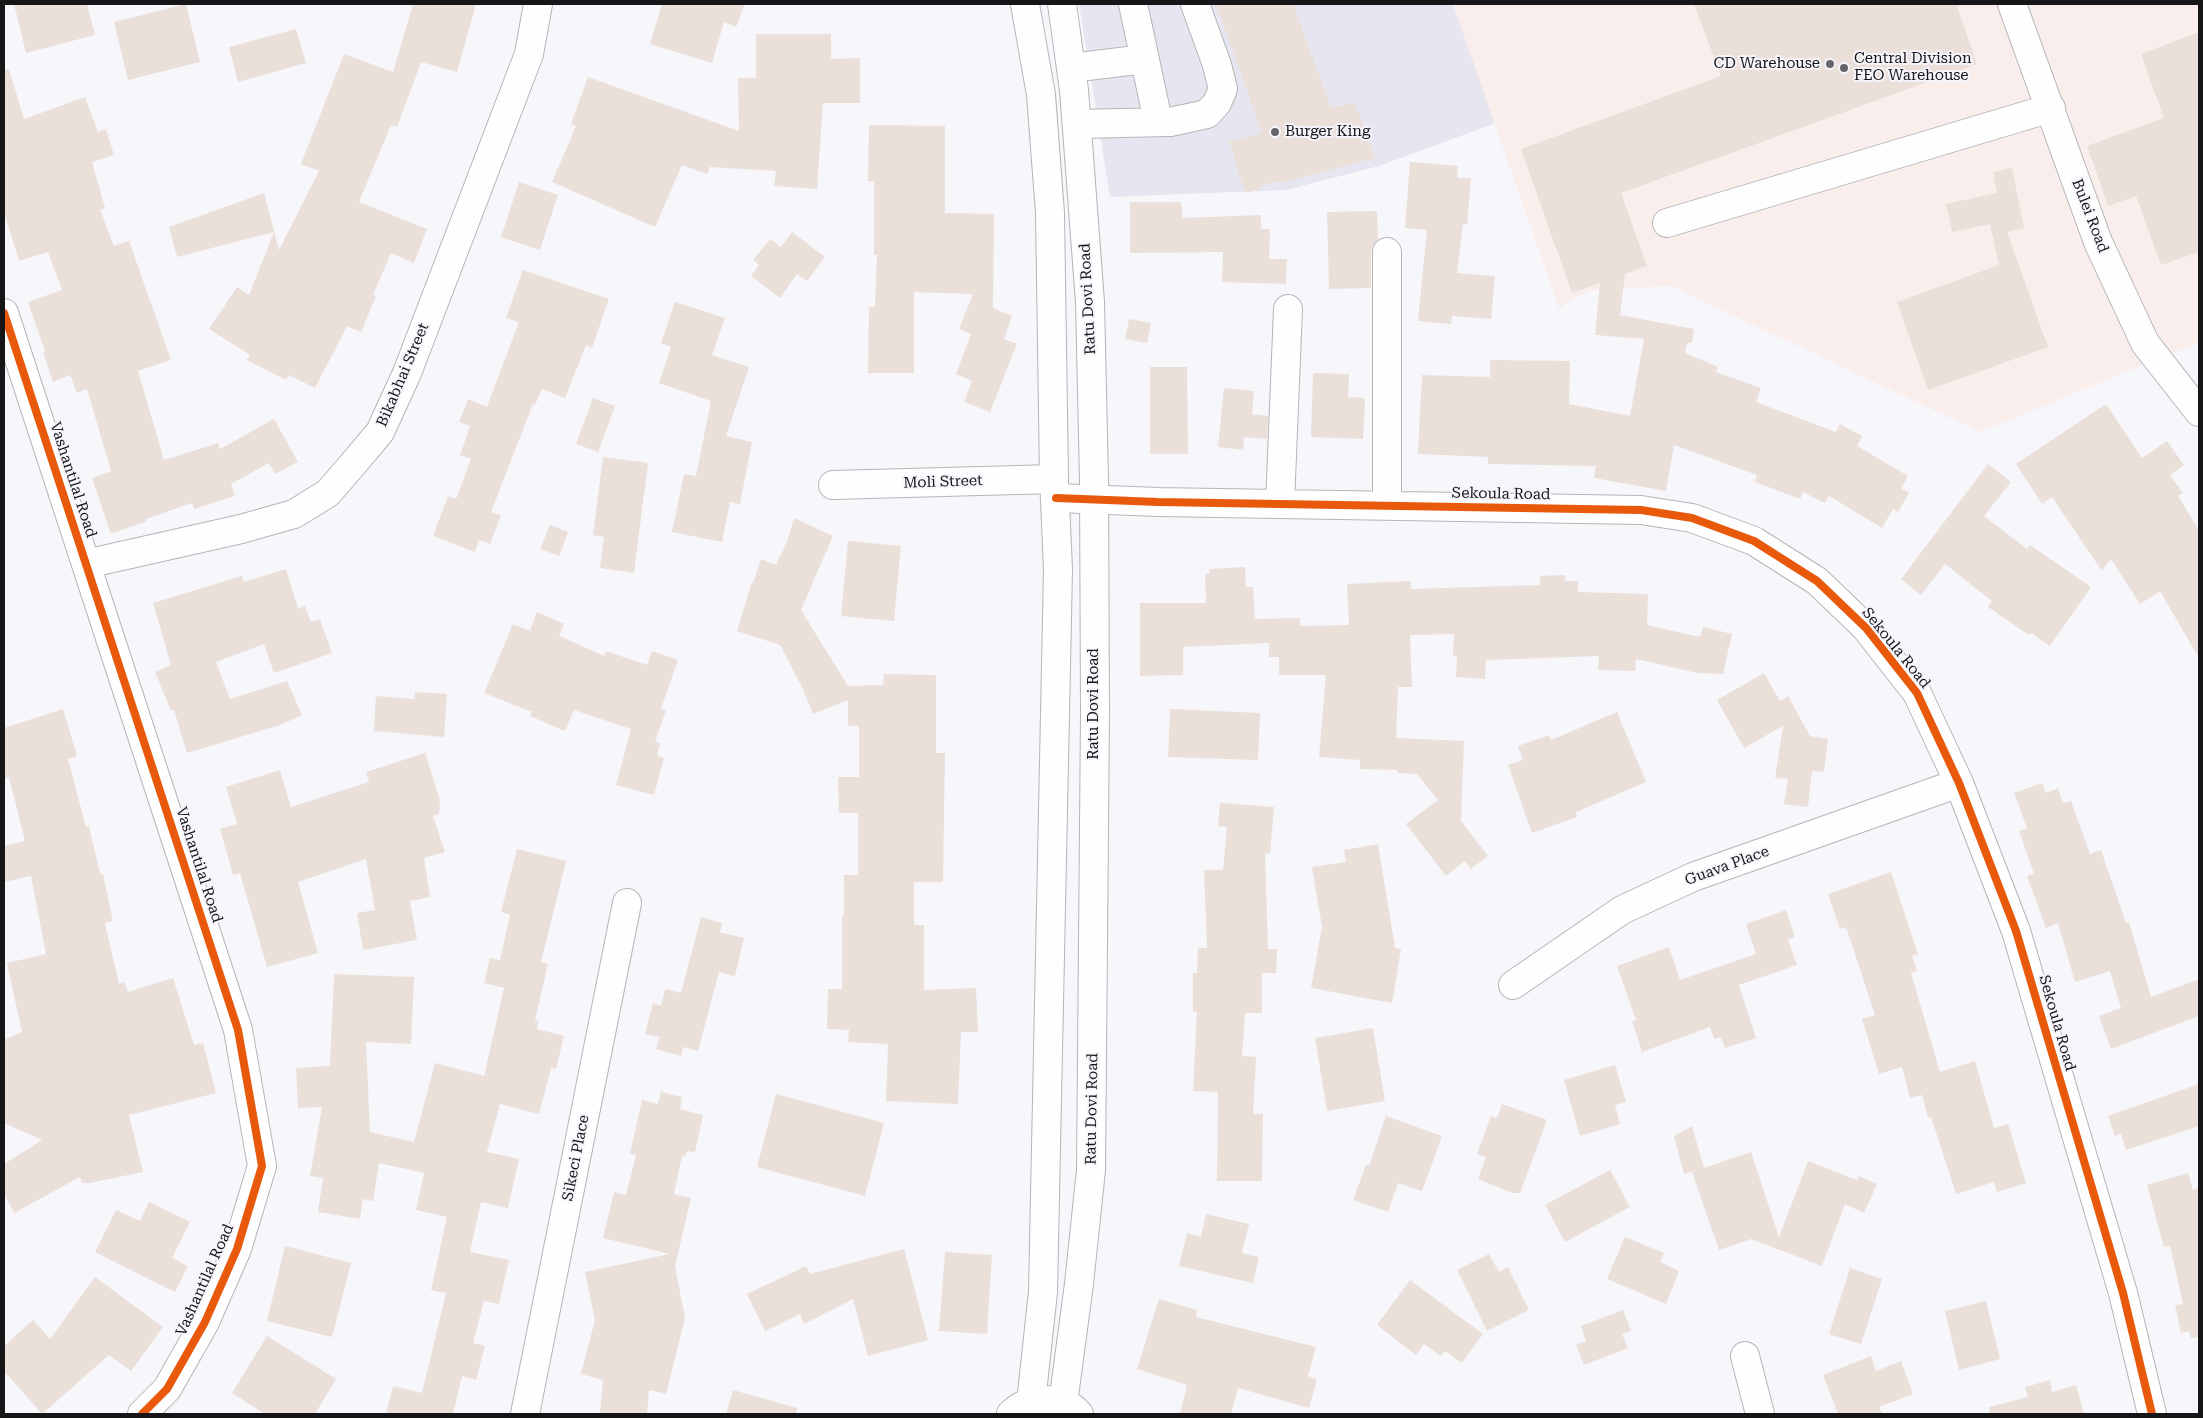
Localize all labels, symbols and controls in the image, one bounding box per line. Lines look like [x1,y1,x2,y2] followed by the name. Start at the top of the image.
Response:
[1854,50,1972,85] place label: Central Division FEO Warehouse
[1713,55,1820,73] place label: CD Warehouse
[1824,58,1836,70] marker: CD Warehouse
[1838,62,1850,74] marker: Central Division FEO Warehouse
[1285,123,1370,141] place label: Burger King
[1269,126,1281,138] marker: Burger King
[2068,177,2112,255] street label: Bulei Road
[1076,243,1100,355] street label: Ratu Dovi Road
[373,320,433,430] street label: Bikabhai Street
[46,420,100,540] street label: Vashantilal Road
[903,472,983,492] street label: Moli Street
[1452,484,1550,504] street label: Sekoula Road
[1858,604,1934,692] street label: Sekoula Road
[1085,648,1103,760] street label: Ratu Dovi Road
[172,805,226,925] street label: Vashantilal Road
[1682,842,1772,890] street label: Guava Place
[2035,973,2079,1073] street label: Sekoula Road
[1082,1053,1102,1165] street label: Ratu Dovi Road
[559,1113,593,1203] street label: Sikeci Place
[172,1221,238,1339] street label: Vashantilal Road

